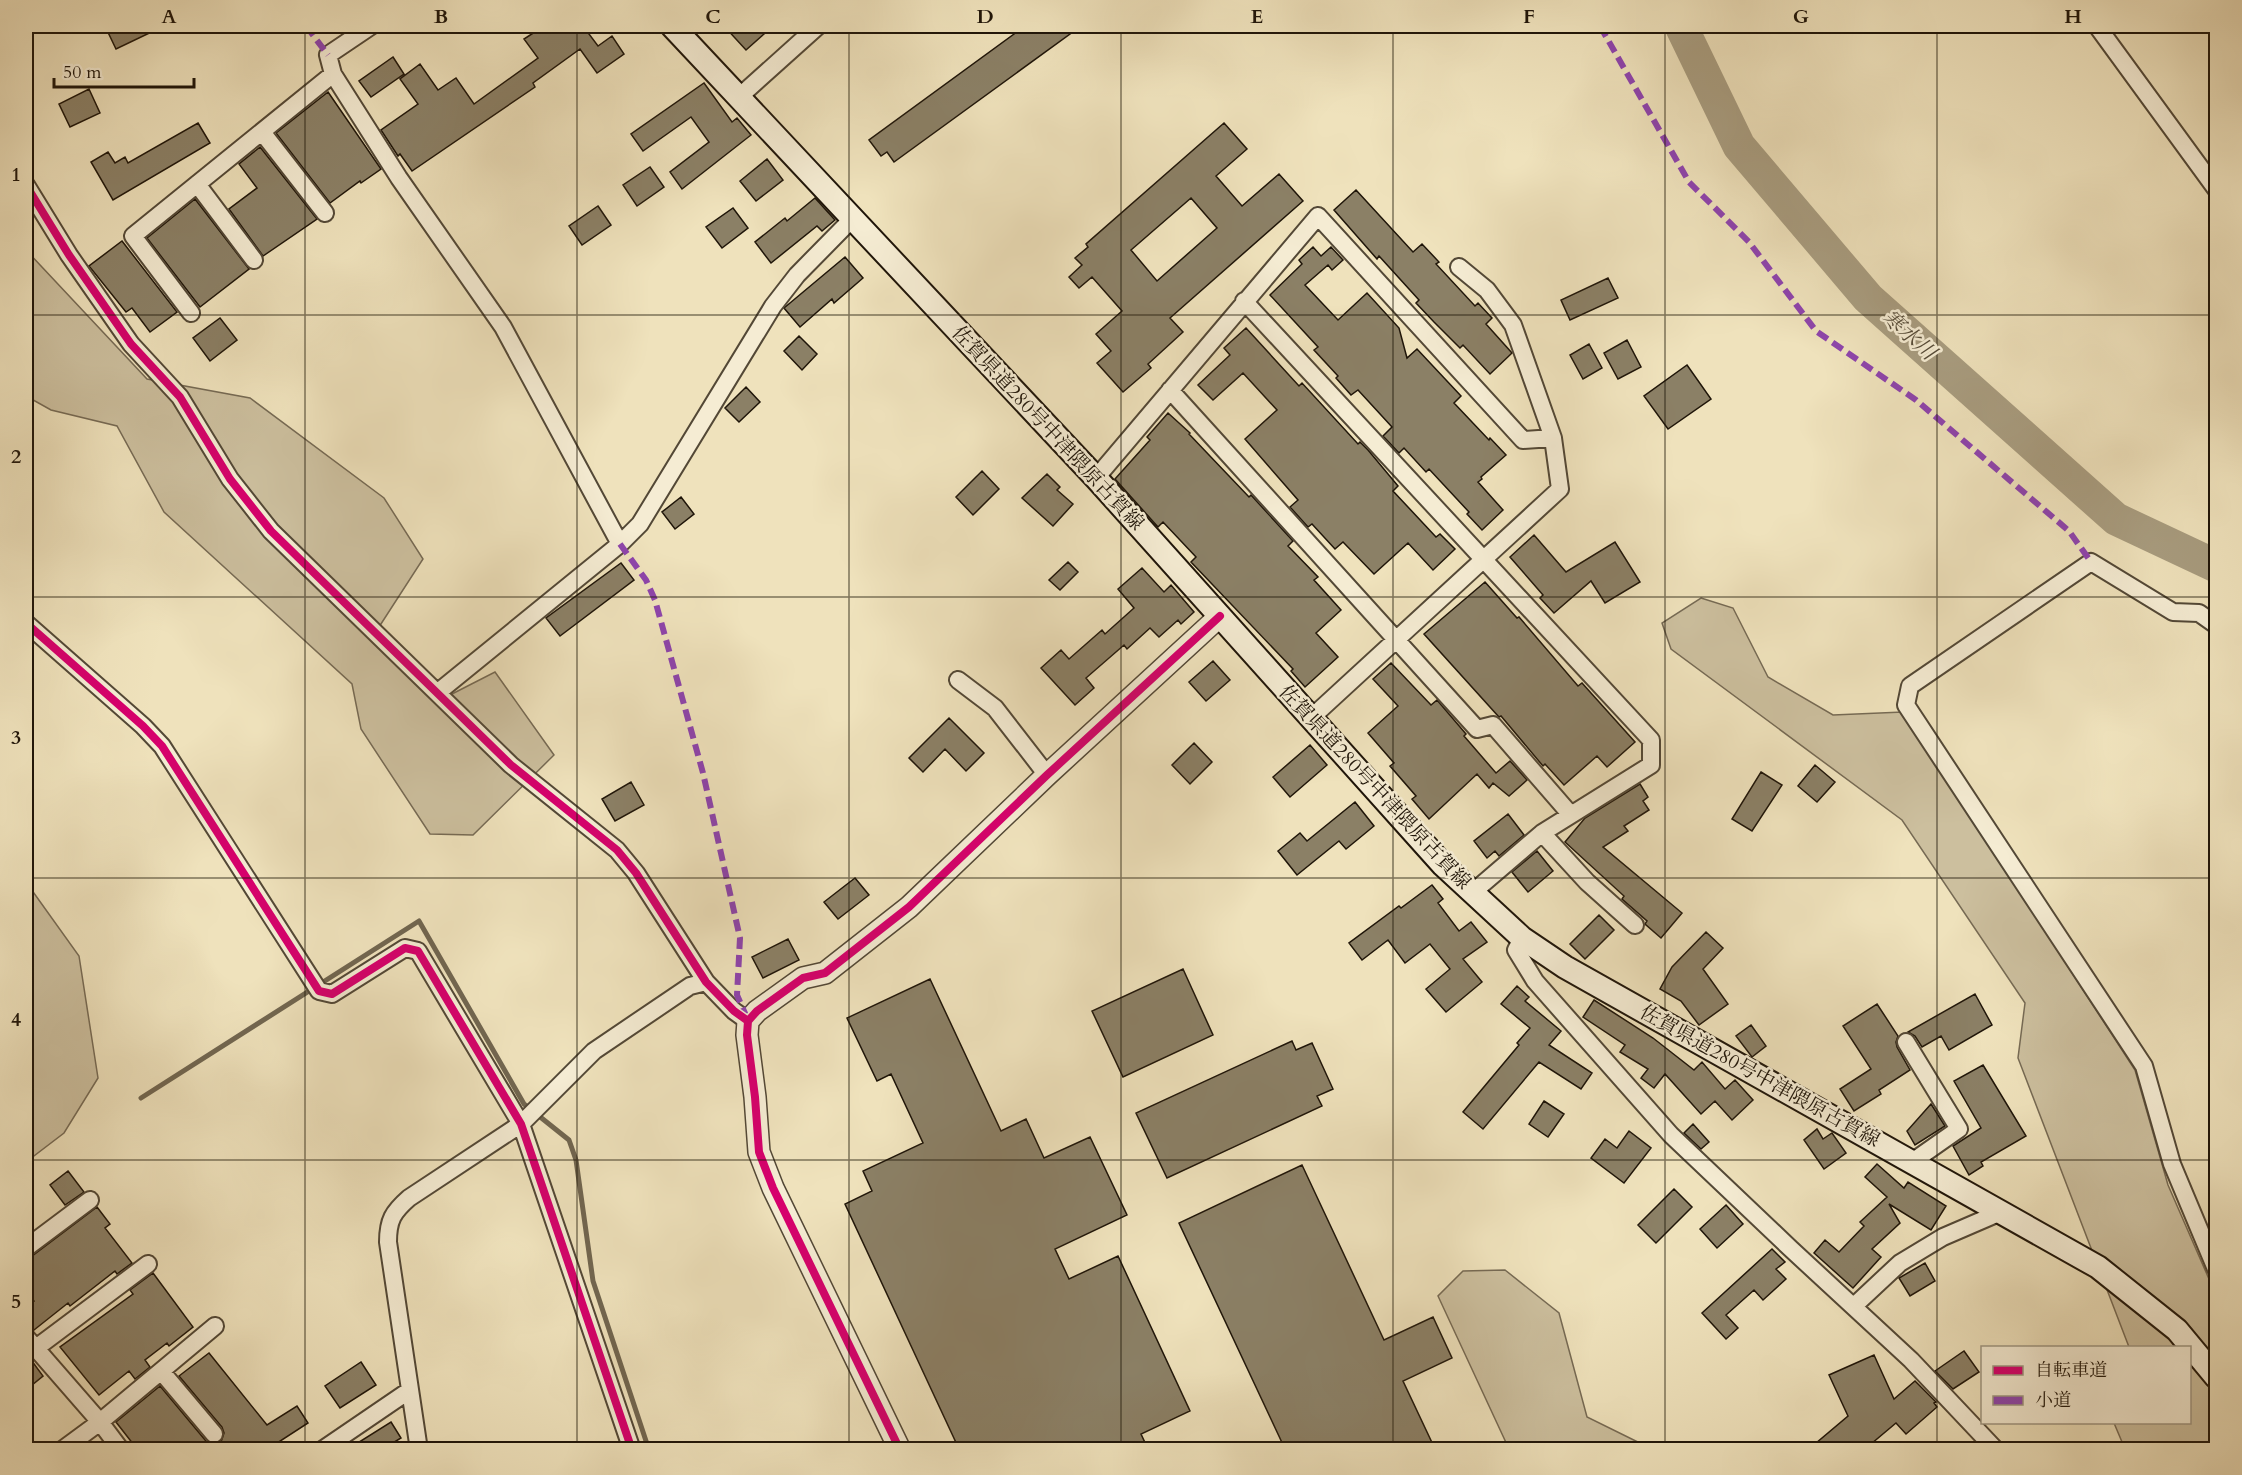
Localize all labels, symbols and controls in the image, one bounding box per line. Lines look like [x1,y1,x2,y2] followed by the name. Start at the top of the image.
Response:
[161,3,177,30] text: A
[434,3,448,30] text: B
[705,3,721,30] text: C
[976,3,994,30] text: D
[1251,3,1263,30] text: E
[1523,3,1535,30] text: F
[1793,3,1809,30] text: G
[2064,3,2082,30] text: H
[54,51,194,89] scale bar
[63,60,102,85] text: 50 m
[11,161,21,188] text: 1
[1876,303,1944,368] water label: 寒水川
[946,320,1150,536] street label: 佐賀県道280号中津隈原古賀線
[11,443,21,470] text: 2
[1273,679,1477,895] street label: 佐賀県道280号中津隈原古賀線
[11,724,21,751] text: 3
[1635,999,1885,1153] street label: 佐賀県道280号中津隈原古賀線
[11,1006,21,1033] text: 4
[11,1288,21,1315] text: 5
[1981,1346,2191,1424] legend
[2035,1358,2107,1383] text: 自転車道
[2035,1388,2071,1413] text: 小道

